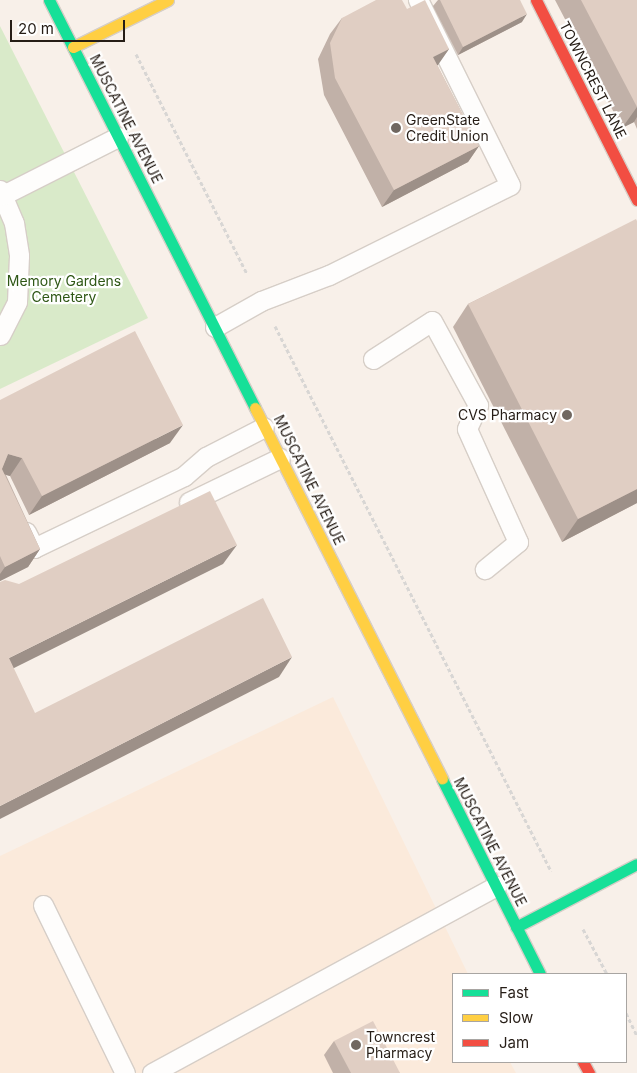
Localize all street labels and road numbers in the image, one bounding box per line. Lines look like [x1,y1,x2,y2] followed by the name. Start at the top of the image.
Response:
[556,18,630,142] street label: TOWNCREST LANE
[86,52,166,186] street label: MUSCATINE AVENUE
[270,412,348,548] street label: MUSCATINE AVENUE
[450,775,530,909] street label: MUSCATINE AVENUE

